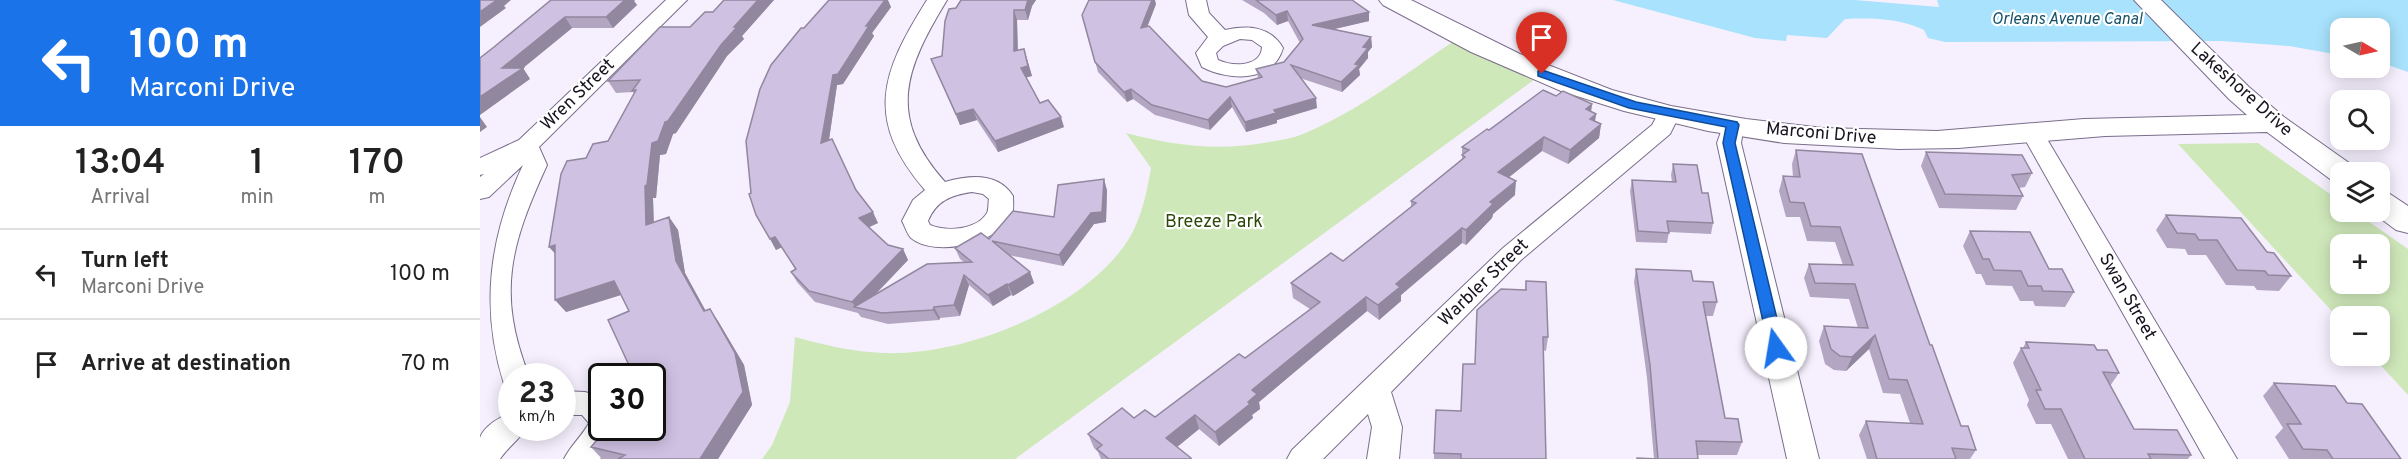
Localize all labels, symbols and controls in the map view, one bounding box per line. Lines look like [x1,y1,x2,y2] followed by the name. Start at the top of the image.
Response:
[1992,10,2143,30] water label: Orleans Avenue Canal
[1516,12,1567,74] pin
[2330,18,2390,78] north arrow
[2330,18,2390,366] map controls
[129,20,248,73] text: 100 m
[1525,21,1558,54] icon: arrive
[30,24,108,102] icon: left
[2185,38,2297,142] street label: Lakeshore Drive
[536,54,620,136] street label: Wren Street
[129,72,295,106] text: Marconi Drive
[2330,90,2390,150] button: search
[1765,118,1877,150] street label: Marconi Drive
[75,141,166,187] text: 13:04
[250,141,264,187] text: 1
[349,141,405,187] text: 170
[2330,162,2390,222] button: layers
[90,185,150,211] text: Arrival
[241,185,274,211] text: min
[368,185,385,211] text: m
[1165,211,1263,234] park label: Breeze Park
[1434,234,1534,332] street label: Warbler Street
[2330,234,2390,294] button: +
[81,248,169,275] text: Turn left
[2093,249,2161,345] street label: Swan Street
[30,258,63,291] icon: left
[390,261,450,288] text: 100 m
[81,275,204,301] text: Marconi Drive
[2330,306,2390,366] button: −
[1744,316,1808,380] position arrow
[30,348,63,381] icon: arrive
[81,351,291,378] text: Arrive at destination
[401,351,450,378] text: 70 m
[588,363,666,441] speed limit sign: 30
[519,376,555,413] text: 23
[519,408,555,427] text: km/h

